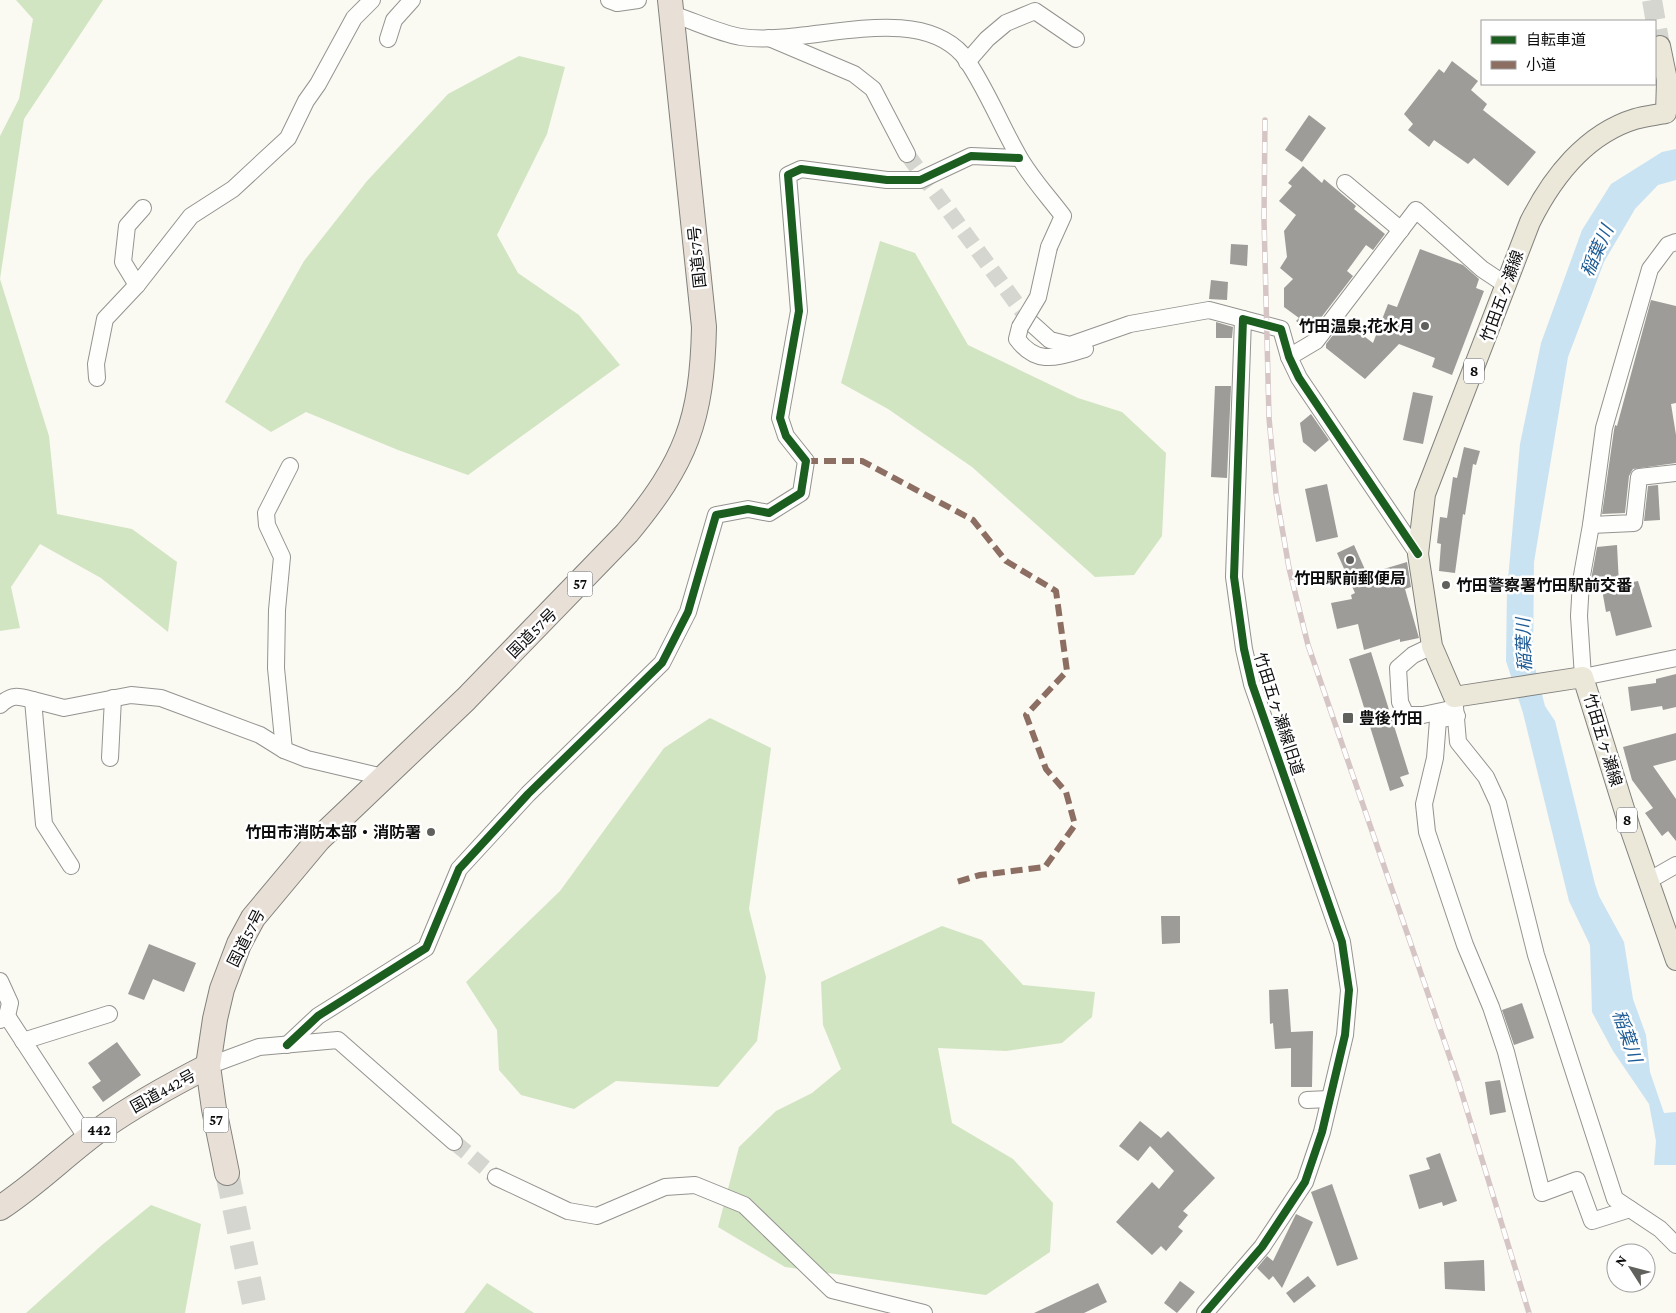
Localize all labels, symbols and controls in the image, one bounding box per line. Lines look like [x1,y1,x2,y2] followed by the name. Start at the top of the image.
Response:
[1481,20,1656,85] legend
[1526,32,1586,48] text: 自転車道
[1526,57,1556,73] text: 小道
[1577,220,1618,280] water label: 稲葉川
[685,225,709,289] street label: 国道57号
[1478,248,1526,344] street label: 竹田五ヶ瀬線
[1299,318,1415,336] place label: 竹田温泉;花水月
[1419,320,1431,332] marker: 竹田温泉;花水月
[1464,358,1484,384] road number: 8
[1344,554,1356,566] marker: 竹田駅前郵便局
[1294,570,1406,587] place label: 竹田駅前郵便局
[568,572,592,596] road number: 57
[1456,577,1632,594] place label: 竹田警察署竹田駅前交番
[1440,579,1452,591] marker: 竹田警察署竹田駅前交番
[504,605,560,661] street label: 国道57号
[1513,616,1535,672] water label: 稲葉川
[1251,650,1307,778] street label: 竹田五ヶ瀬線旧道
[1581,692,1625,788] street label: 竹田五ヶ瀬線
[1359,710,1423,727] place label: 豊後竹田
[1341,711,1355,725] marker: 豊後竹田
[1617,808,1637,832] road number: 8
[245,824,421,841] place label: 竹田市消防本部・消防署
[425,826,437,838] marker: 竹田市消防本部・消防署
[224,906,268,970] street label: 国道57号
[1609,1007,1646,1067] water label: 稲葉川
[127,1066,199,1116] street label: 国道442号
[204,1108,228,1132] road number: 57
[82,1118,116,1142] road number: 442
[1606,1243,1656,1293] north arrow
[1611,1251,1630,1269] text: N

